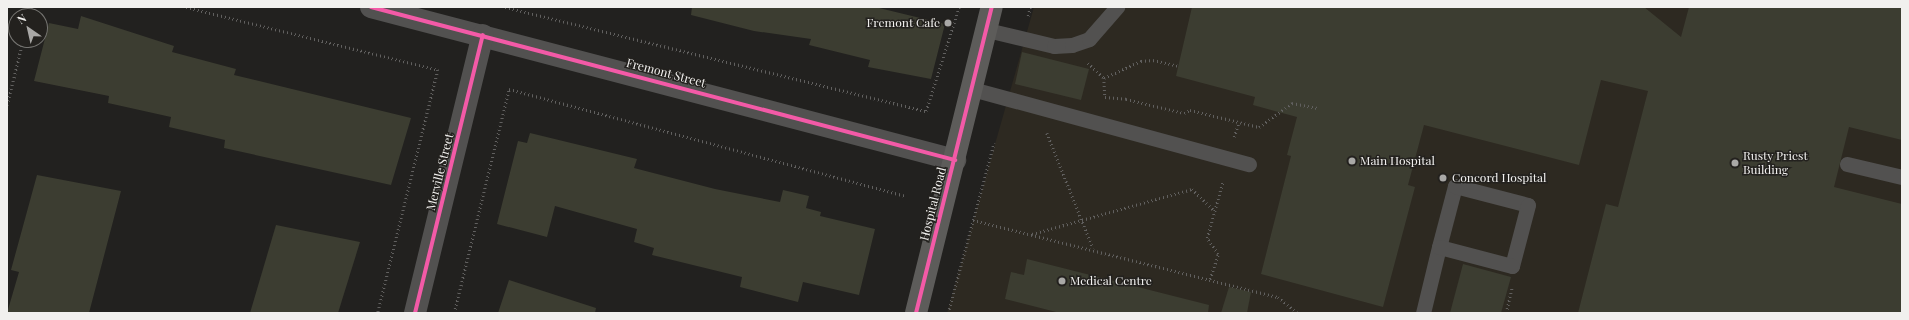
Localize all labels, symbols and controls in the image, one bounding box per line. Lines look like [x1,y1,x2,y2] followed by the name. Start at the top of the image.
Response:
[8,8,48,48] north arrow
[14,10,29,27] text: N
[866,16,940,30] place label: Fremont Cafe
[943,18,953,28] marker: Fremont Cafe
[625,55,707,91] street label: Fremont Street
[423,132,457,212] street label: Merville Street
[1743,149,1808,177] place label: Rusty Priest Building
[1360,154,1435,168] place label: Main Hospital
[1347,156,1357,166] marker: Main Hospital
[1730,158,1740,168] marker: Rusty Priest Building
[917,166,949,242] street label: Hospital Road
[1452,171,1546,185] place label: Concord Hospital
[1437,172,1449,184] marker: Concord Hospital
[1070,274,1152,288] place label: Medical Centre
[1057,276,1067,286] marker: Medical Centre

